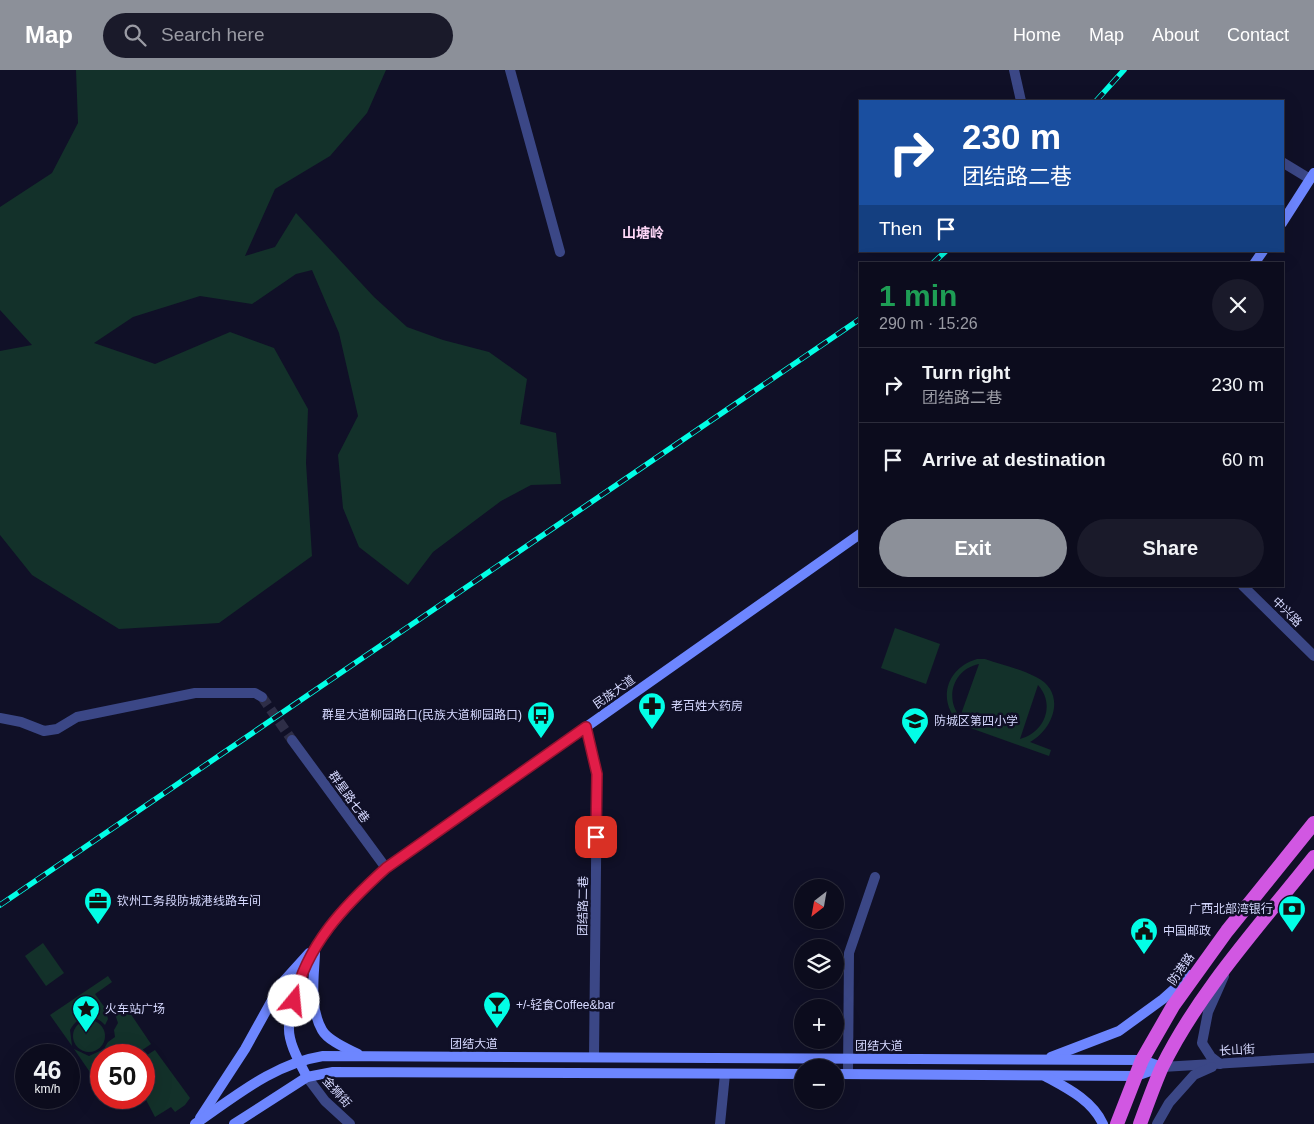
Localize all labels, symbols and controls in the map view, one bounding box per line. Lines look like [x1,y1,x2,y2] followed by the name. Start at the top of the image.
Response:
[103,13,453,58] search box
[25,21,73,48] text: Map
[121,21,149,49] icon: search
[161,24,265,45] text: Search here
[1013,25,1061,45] text: Home
[1089,25,1124,45] text: Map
[1152,25,1199,45] text: About
[1227,25,1289,45] text: Contact
[962,117,1061,156] text: 230 m
[879,120,944,185] icon: right
[962,164,1072,189] text: 团结路二巷
[932,215,960,243] icon: arrive
[879,218,922,239] text: Then
[622,225,664,241] district label: 山塘岭
[879,279,957,312] text: 1 min
[1212,279,1264,331] button: close
[879,315,978,332] text: 290 m · 15:26
[922,362,1010,383] text: Turn right
[879,371,907,399] icon: right
[1211,374,1264,395] text: 230 m
[922,389,1002,406] text: 团结路二巷
[879,446,907,474] icon: arrive
[922,449,1106,470] text: Arrive at destination
[1222,449,1264,470] text: 60 m
[879,519,1067,577] button: Exit
[1077,519,1264,577] button: Share
[1269,594,1305,630] street label: 中兴路
[590,672,638,712] street label: 民族大道
[637,691,667,730] pharmacy icon: 老百姓大药房
[671,699,743,713] place label: 老百姓大药房
[526,700,556,739] bus stop icon: 群星大道柳园路口(民族大道柳园路口)
[900,706,930,745] school or university icon: 防城区第四小学
[322,708,522,722] place label: 群星大道柳园路口(民族大道柳园路口)
[934,714,1018,728] place label: 防城区第四小学
[326,769,372,825] street label: 群星路七巷
[575,816,617,858] pin
[582,823,610,851] icon: arrive
[575,876,591,936] street label: 团结路二巷
[794,879,844,929] north arrow
[794,879,844,1109] map controls
[83,886,113,925] office icon: 钦州工务段防城港线路车间
[117,894,261,908] place label: 钦州工务段防城港线路车间
[1277,894,1307,933] bank icon: 广西北部湾银行
[1189,902,1273,916] place label: 广西北部湾银行
[1129,916,1159,955] public building icon: 中国邮政
[1163,924,1211,938] place label: 中国邮政
[794,939,844,989] button: layers
[1165,950,1197,988] street label: 防港路
[267,974,319,1026] position arrow
[482,990,512,1029] bar icon: +/-轻食Coffee&bar
[71,994,101,1033] place icon: 火车站广场
[516,998,615,1012] place label: +/-轻食Coffee&bar
[794,999,844,1049] button: +
[105,1002,165,1016] place label: 火车站广场
[450,1037,498,1051] street label: 团结大道
[855,1039,903,1053] street label: 团结大道
[1219,1042,1255,1058] street label: 长山街
[90,1044,155,1109] speed limit sign: 50
[34,1056,61,1084] text: 46
[794,1059,844,1109] button: −
[320,1074,354,1110] street label: 金狮街
[34,1082,61,1096] text: km/h

